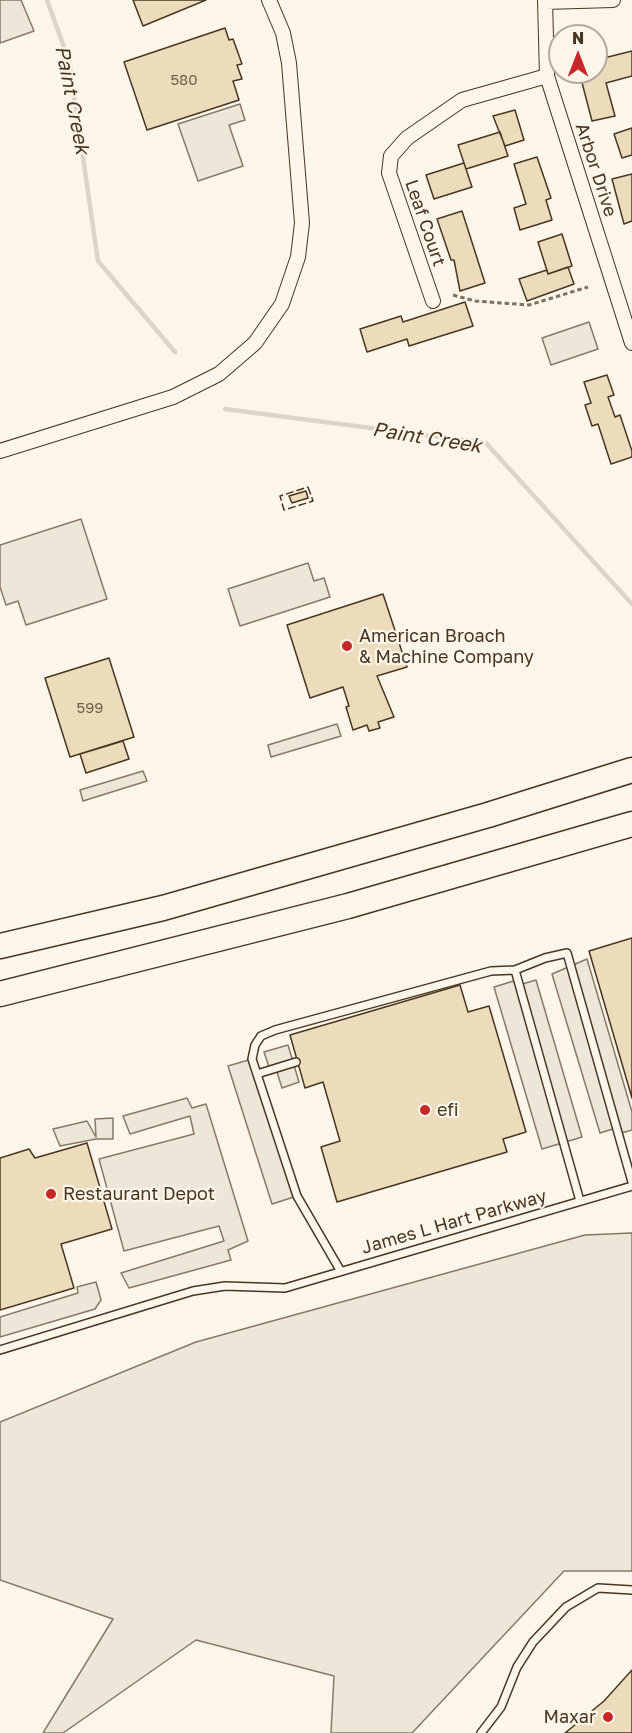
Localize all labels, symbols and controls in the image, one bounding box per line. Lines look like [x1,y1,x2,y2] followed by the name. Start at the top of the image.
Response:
[548,24,608,84] north arrow
[572,28,584,48] text: N
[50,44,94,156] water label: Paint Creek
[170,71,198,89] house number: 580
[571,121,621,219] street label: Arbor Drive
[400,177,450,269] street label: Leaf Court
[371,418,483,458] water label: Paint Creek
[359,625,534,668] place label: American Broach & Machine Company
[340,639,354,653] marker: American Broach & Machine Company
[77,699,103,717] house number: 599
[437,1099,459,1121] place label: efi
[418,1103,432,1117] marker: efi
[63,1183,215,1205] place label: Restaurant Depot
[359,1185,549,1259] street label: James L Hart Parkway
[44,1187,58,1201] marker: Restaurant Depot
[543,1706,596,1728] place label: Maxar
[601,1710,615,1724] marker: Maxar

